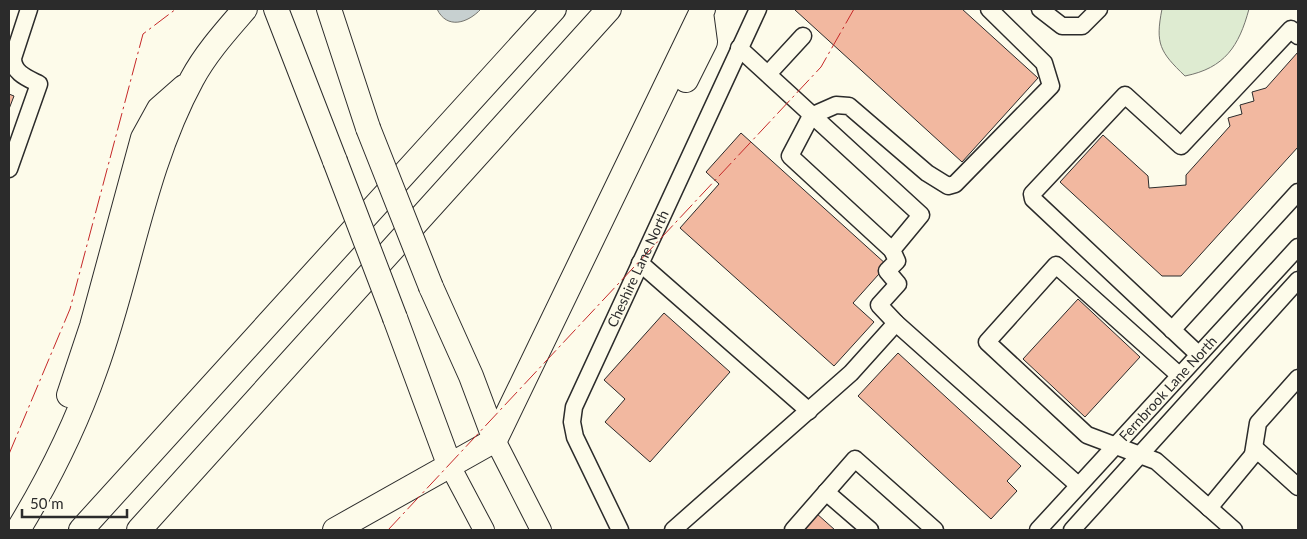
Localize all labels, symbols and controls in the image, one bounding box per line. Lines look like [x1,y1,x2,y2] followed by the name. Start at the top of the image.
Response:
[603,207,672,330] street label: Cheshire Lane North
[1115,332,1220,444] street label: Fernbrook Lane North
[22,486,128,518] scale bar
[30,494,64,512] text: 50 m

